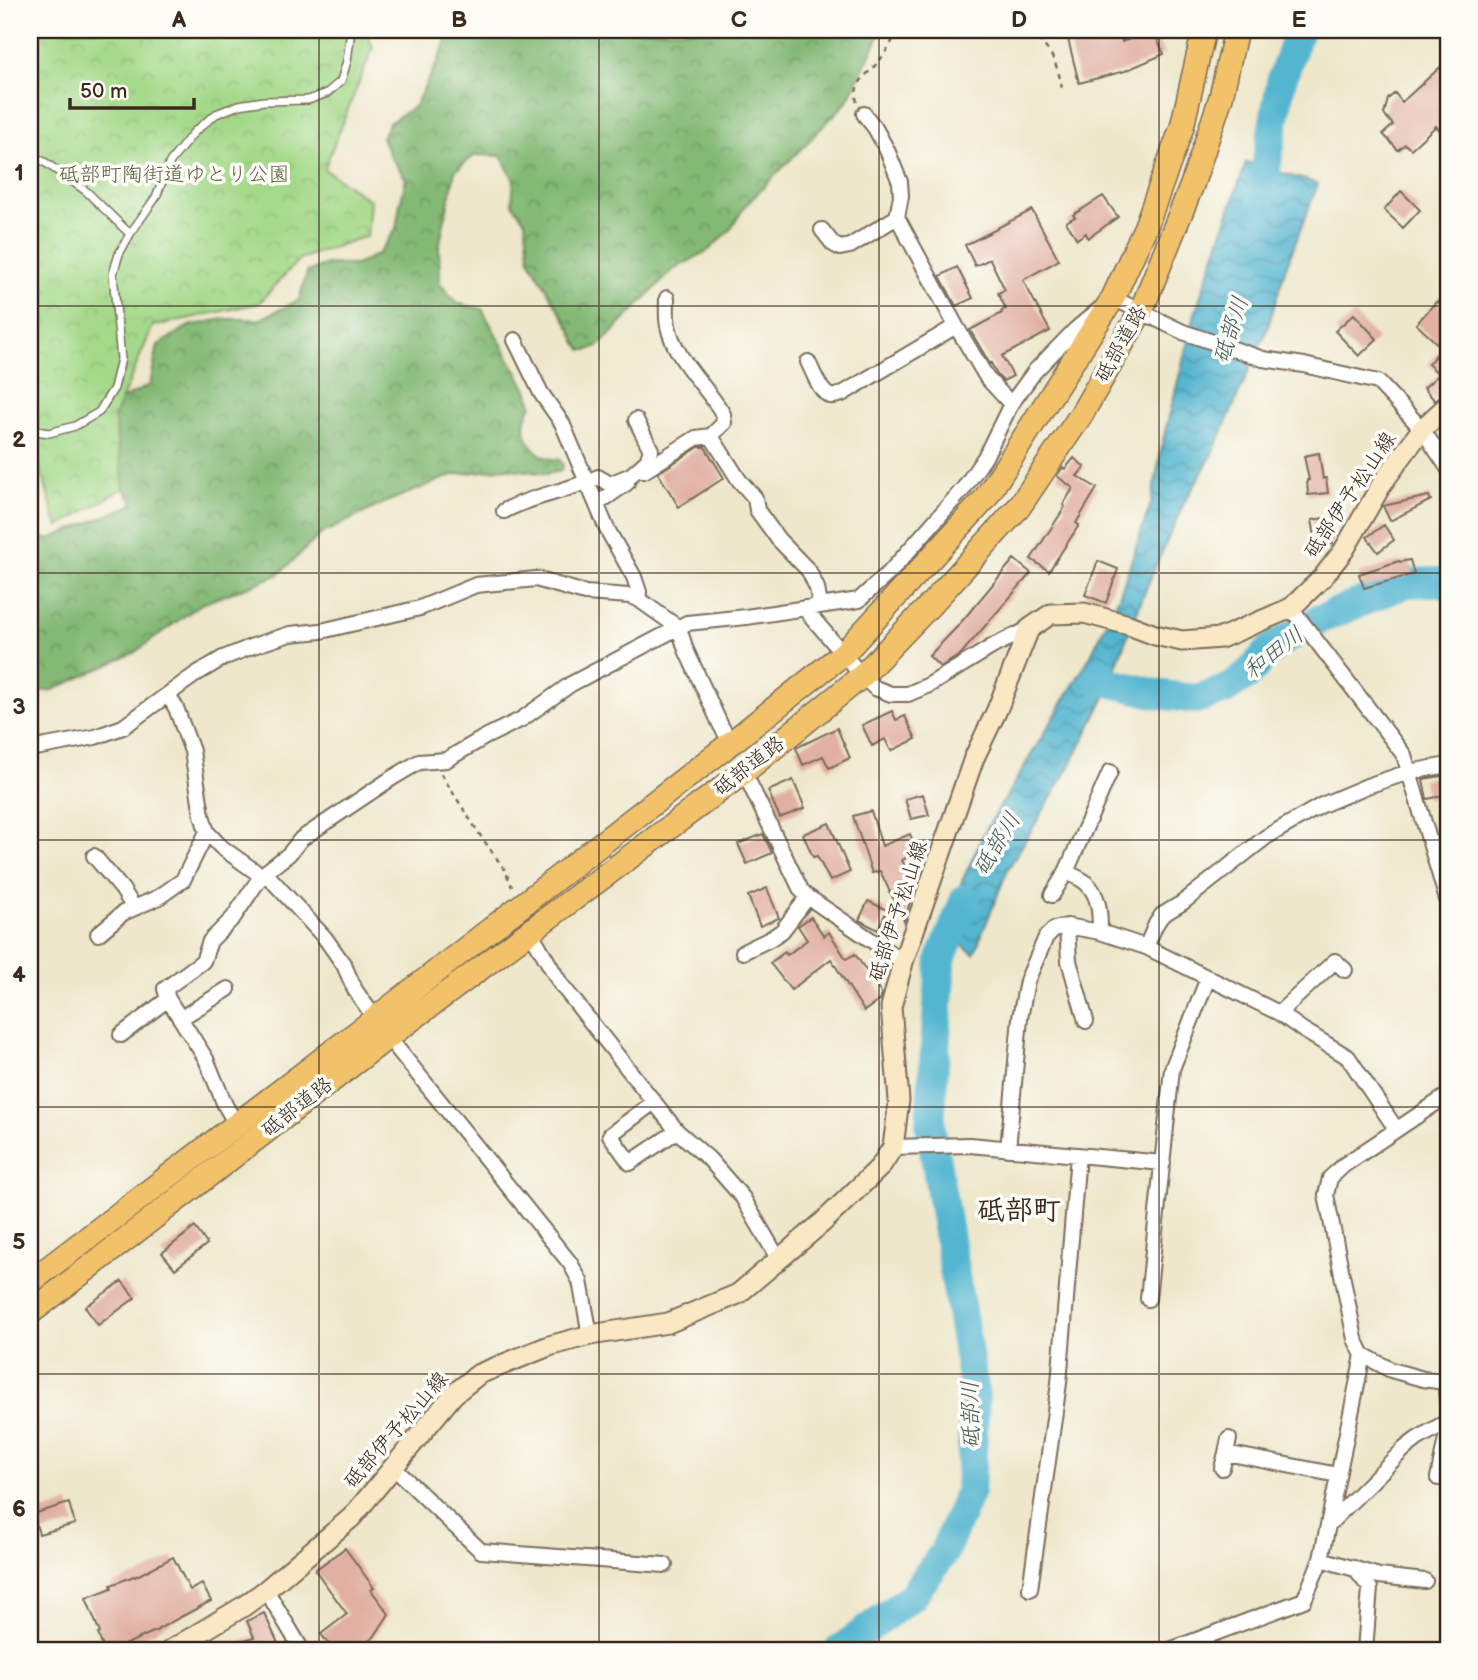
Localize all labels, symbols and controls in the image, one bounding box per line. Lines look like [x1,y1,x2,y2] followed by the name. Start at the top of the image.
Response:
[171,6,187,34] text: A
[451,6,467,34] text: B
[731,6,747,34] text: C
[1011,6,1027,34] text: D
[1292,6,1307,34] text: E
[70,66,194,110] scale bar
[80,79,127,104] text: 50 m
[14,159,24,187] text: 1
[59,162,290,187] park label: 砥部町陶街道ゆとり公園
[1207,293,1255,367] water label: 砥部川
[1090,301,1152,387] street label: 砥部道路
[12,426,26,454] text: 2
[1299,427,1401,563] street label: 砥部伊予松山線
[1238,621,1310,685] water label: 和田川
[12,693,26,721] text: 3
[708,730,790,802] street label: 砥部道路
[967,807,1027,881] water label: 砥部川
[863,837,933,985] street label: 砥部伊予松山線
[12,961,26,989] text: 4
[256,1071,338,1143] street label: 砥部道路
[977,1194,1061,1227] district label: 砥部町
[12,1228,26,1256] text: 5
[338,1366,454,1494] street label: 砥部伊予松山線
[956,1380,986,1450] water label: 砥部川
[12,1495,26,1523] text: 6

